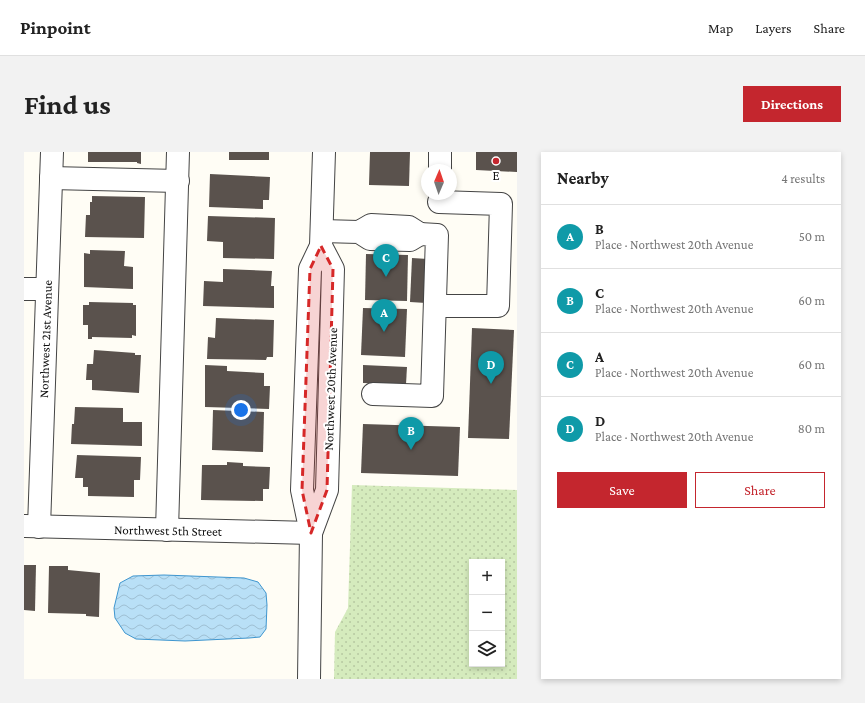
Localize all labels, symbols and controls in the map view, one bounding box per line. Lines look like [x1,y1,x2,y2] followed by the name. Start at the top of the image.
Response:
[20,17,91,38] text: Pinpoint
[708,20,733,36] text: Map
[755,20,792,36] text: Layers
[814,20,845,36] text: Share
[743,86,841,122] button: Directions
[24,89,111,120] text: Find us
[491,156,501,166] marker: E
[421,164,457,200] north arrow
[492,168,500,183] place label: E
[557,169,609,188] text: Nearby
[781,171,825,186] text: 4 results
[595,221,604,237] text: B
[566,229,574,244] text: A
[799,229,825,244] text: 50 m
[595,237,753,252] text: Place · Northwest 20th Avenue
[373,244,399,277] pin: C
[36,279,55,398] street label: Northwest 21st Avenue
[595,285,604,301] text: C
[566,293,574,308] text: B
[798,293,825,308] text: 60 m
[371,299,397,332] pin: A
[595,301,753,316] text: Place · Northwest 20th Avenue
[321,327,340,451] street label: Northwest 20th Avenue
[595,349,604,365] text: A
[478,351,504,384] pin: D
[566,357,574,372] text: C
[798,357,825,372] text: 60 m
[595,365,753,380] text: Place · Northwest 20th Avenue
[231,400,251,420] your location
[595,413,605,429] text: D
[398,417,424,450] pin: B
[566,421,574,436] text: D
[798,421,825,436] text: 80 m
[595,429,753,444] text: Place · Northwest 20th Avenue
[557,472,687,508] button: Save
[695,472,825,508] button: Share
[114,522,223,539] street label: Northwest 5th Street
[469,559,505,667] map controls
[469,559,505,595] button: +
[469,595,505,631] button: −
[469,631,505,667] button: layers

